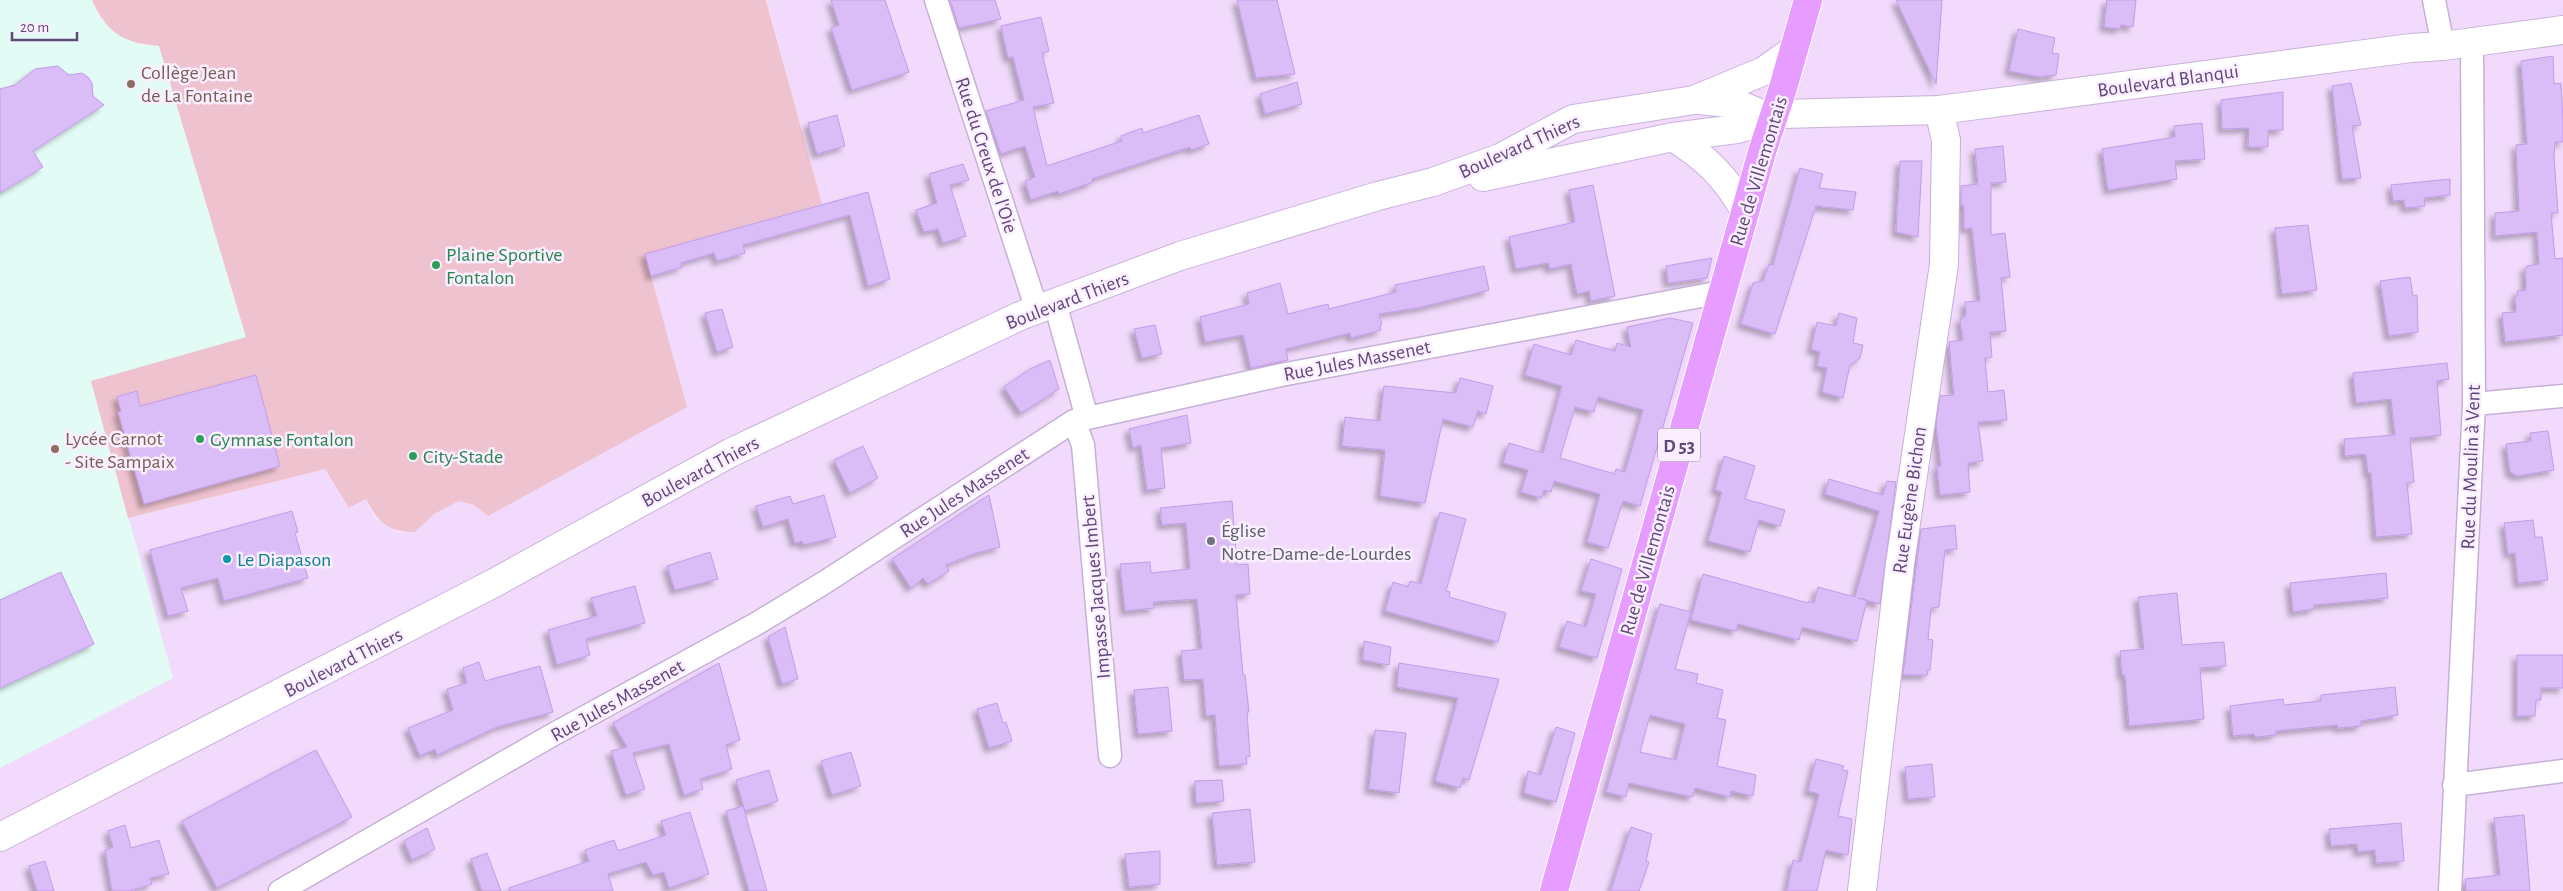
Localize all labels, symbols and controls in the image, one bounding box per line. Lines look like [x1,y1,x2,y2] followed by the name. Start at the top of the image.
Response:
[12,10,78,42] scale bar
[20,20,49,35] text: 20 m
[2096,61,2240,101] street label: Boulevard Blanqui
[141,63,253,106] place label: Collège Jean de La Fontaine
[951,75,1021,236] street label: Rue du Creux de l'Oie
[125,78,137,90] marker: Collège Jean de La Fontaine
[1727,94,1791,248] street label: Rue de Villemontais
[1456,111,1583,182] street label: Boulevard Thiers
[446,245,563,288] place label: Plaine Sportive Fontalon
[430,259,442,271] marker: Plaine Sportive Fontalon
[1003,268,1132,334] street label: Boulevard Thiers
[1282,337,1433,385] street label: Rue Jules Massenet
[2458,384,2484,550] street label: Rue du Moulin à Vent
[1890,425,1930,575] street label: Rue Eugène Bichon
[1658,428,1700,462] road number: D 53
[65,429,175,472] place label: Lycée Carnot - Site Sampaix
[210,430,354,450] place label: Gymnase Fontalon
[194,433,206,445] marker: Gymnase Fontalon
[638,433,763,511] street label: Boulevard Thiers
[49,443,61,455] marker: Lycée Carnot - Site Sampaix
[897,443,1033,542] street label: Rue Jules Massenet
[423,447,503,467] place label: City-Stade
[407,450,419,462] marker: City-Stade
[1617,483,1679,638] street label: Rue de Villemontais
[1078,494,1114,680] street label: Impasse Jacques Imbert
[1221,520,1411,564] place label: Église Notre-Dame-de-Lourdes
[1205,535,1217,547] marker: Église Notre-Dame-de-Lourdes
[237,550,331,570] place label: Le Diapason
[221,553,233,565] marker: Le Diapason
[281,624,406,701] street label: Boulevard Thiers
[547,656,688,746] street label: Rue Jules Massenet

